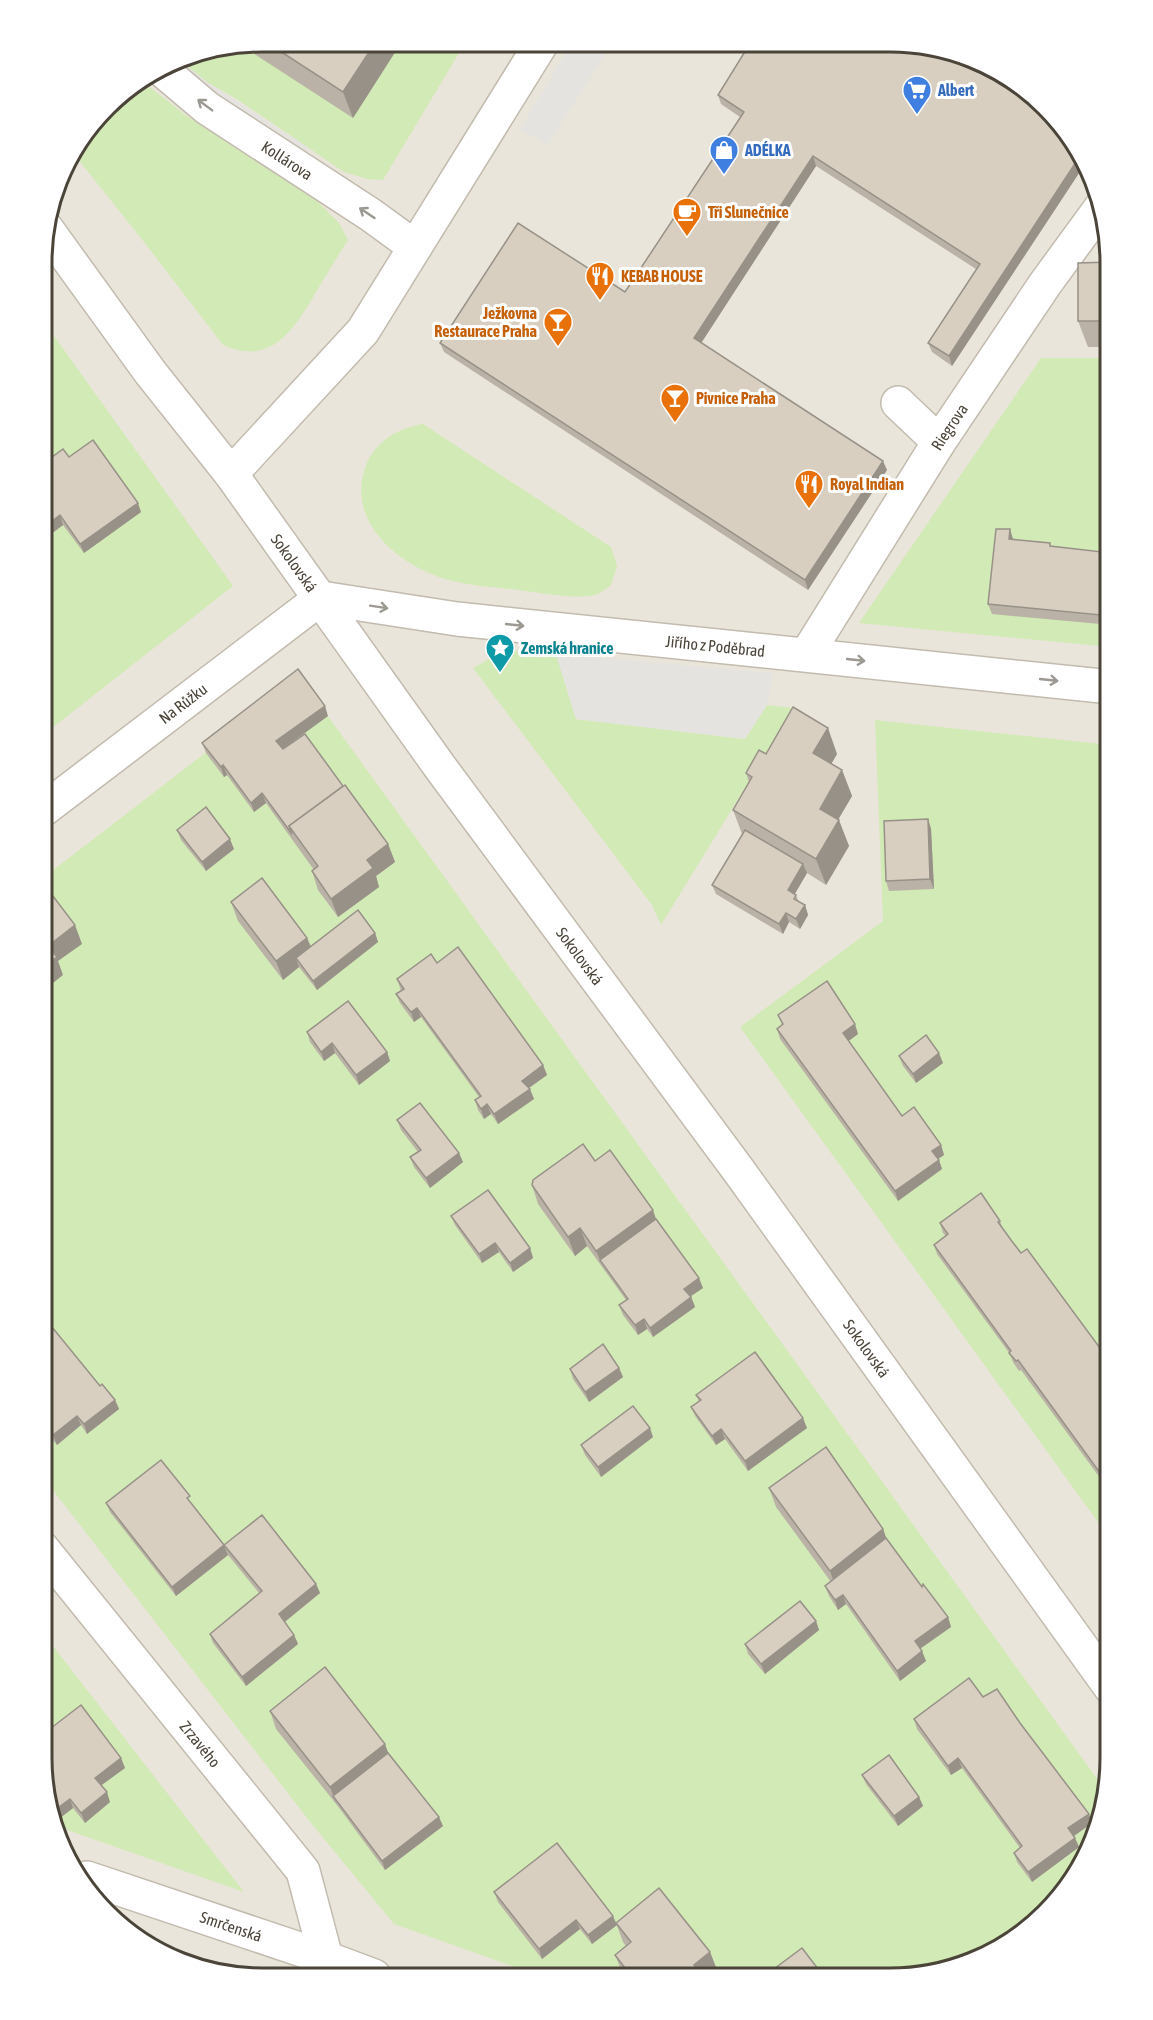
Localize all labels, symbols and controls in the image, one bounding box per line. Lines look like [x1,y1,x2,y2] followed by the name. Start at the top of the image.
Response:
[901,74,933,116] supermarket icon: Albert
[937,81,974,99] place label: Albert
[197,99,213,111] one-way arrow
[708,134,740,176] shop icon: ADÉLKA
[258,137,316,183] street label: Kollárova
[744,141,791,159] place label: ADÉLKA
[671,196,703,238] cafe icon: Tři Slunečnice
[708,203,789,221] place label: Tři Slunečnice
[359,206,376,219] one-way arrow
[584,260,616,302] restaurant icon: KEBAB HOUSE
[621,267,703,285] place label: KEBAB HOUSE
[434,304,537,340] place label: Ježkovna Restaurace Praha
[542,306,574,348] bar icon: Ježkovna Restaurace Praha
[659,382,691,424] bar icon: Pivnice Praha
[696,389,776,407] place label: Pivnice Praha
[927,400,971,453] street label: Riegrova
[793,468,825,510] restaurant icon: Royal Indian
[830,475,904,493] place label: Royal Indian
[268,530,321,595] street label: Sokolovská
[368,601,388,612] one-way arrow
[505,620,525,631] one-way arrow
[484,632,516,674] place icon: Zemská hranice
[665,632,766,660] street label: Jiřího z Poděbrad
[521,639,614,657] place label: Zemská hranice
[845,654,865,665] one-way arrow
[1039,675,1059,686] one-way arrow
[155,679,210,727] street label: Na Růžku
[553,924,607,988] street label: Sokolovská
[840,1316,893,1381] street label: Sokolovská
[176,1717,224,1771] street label: Zrzavého
[198,1908,264,1945] street label: Smrčenská

